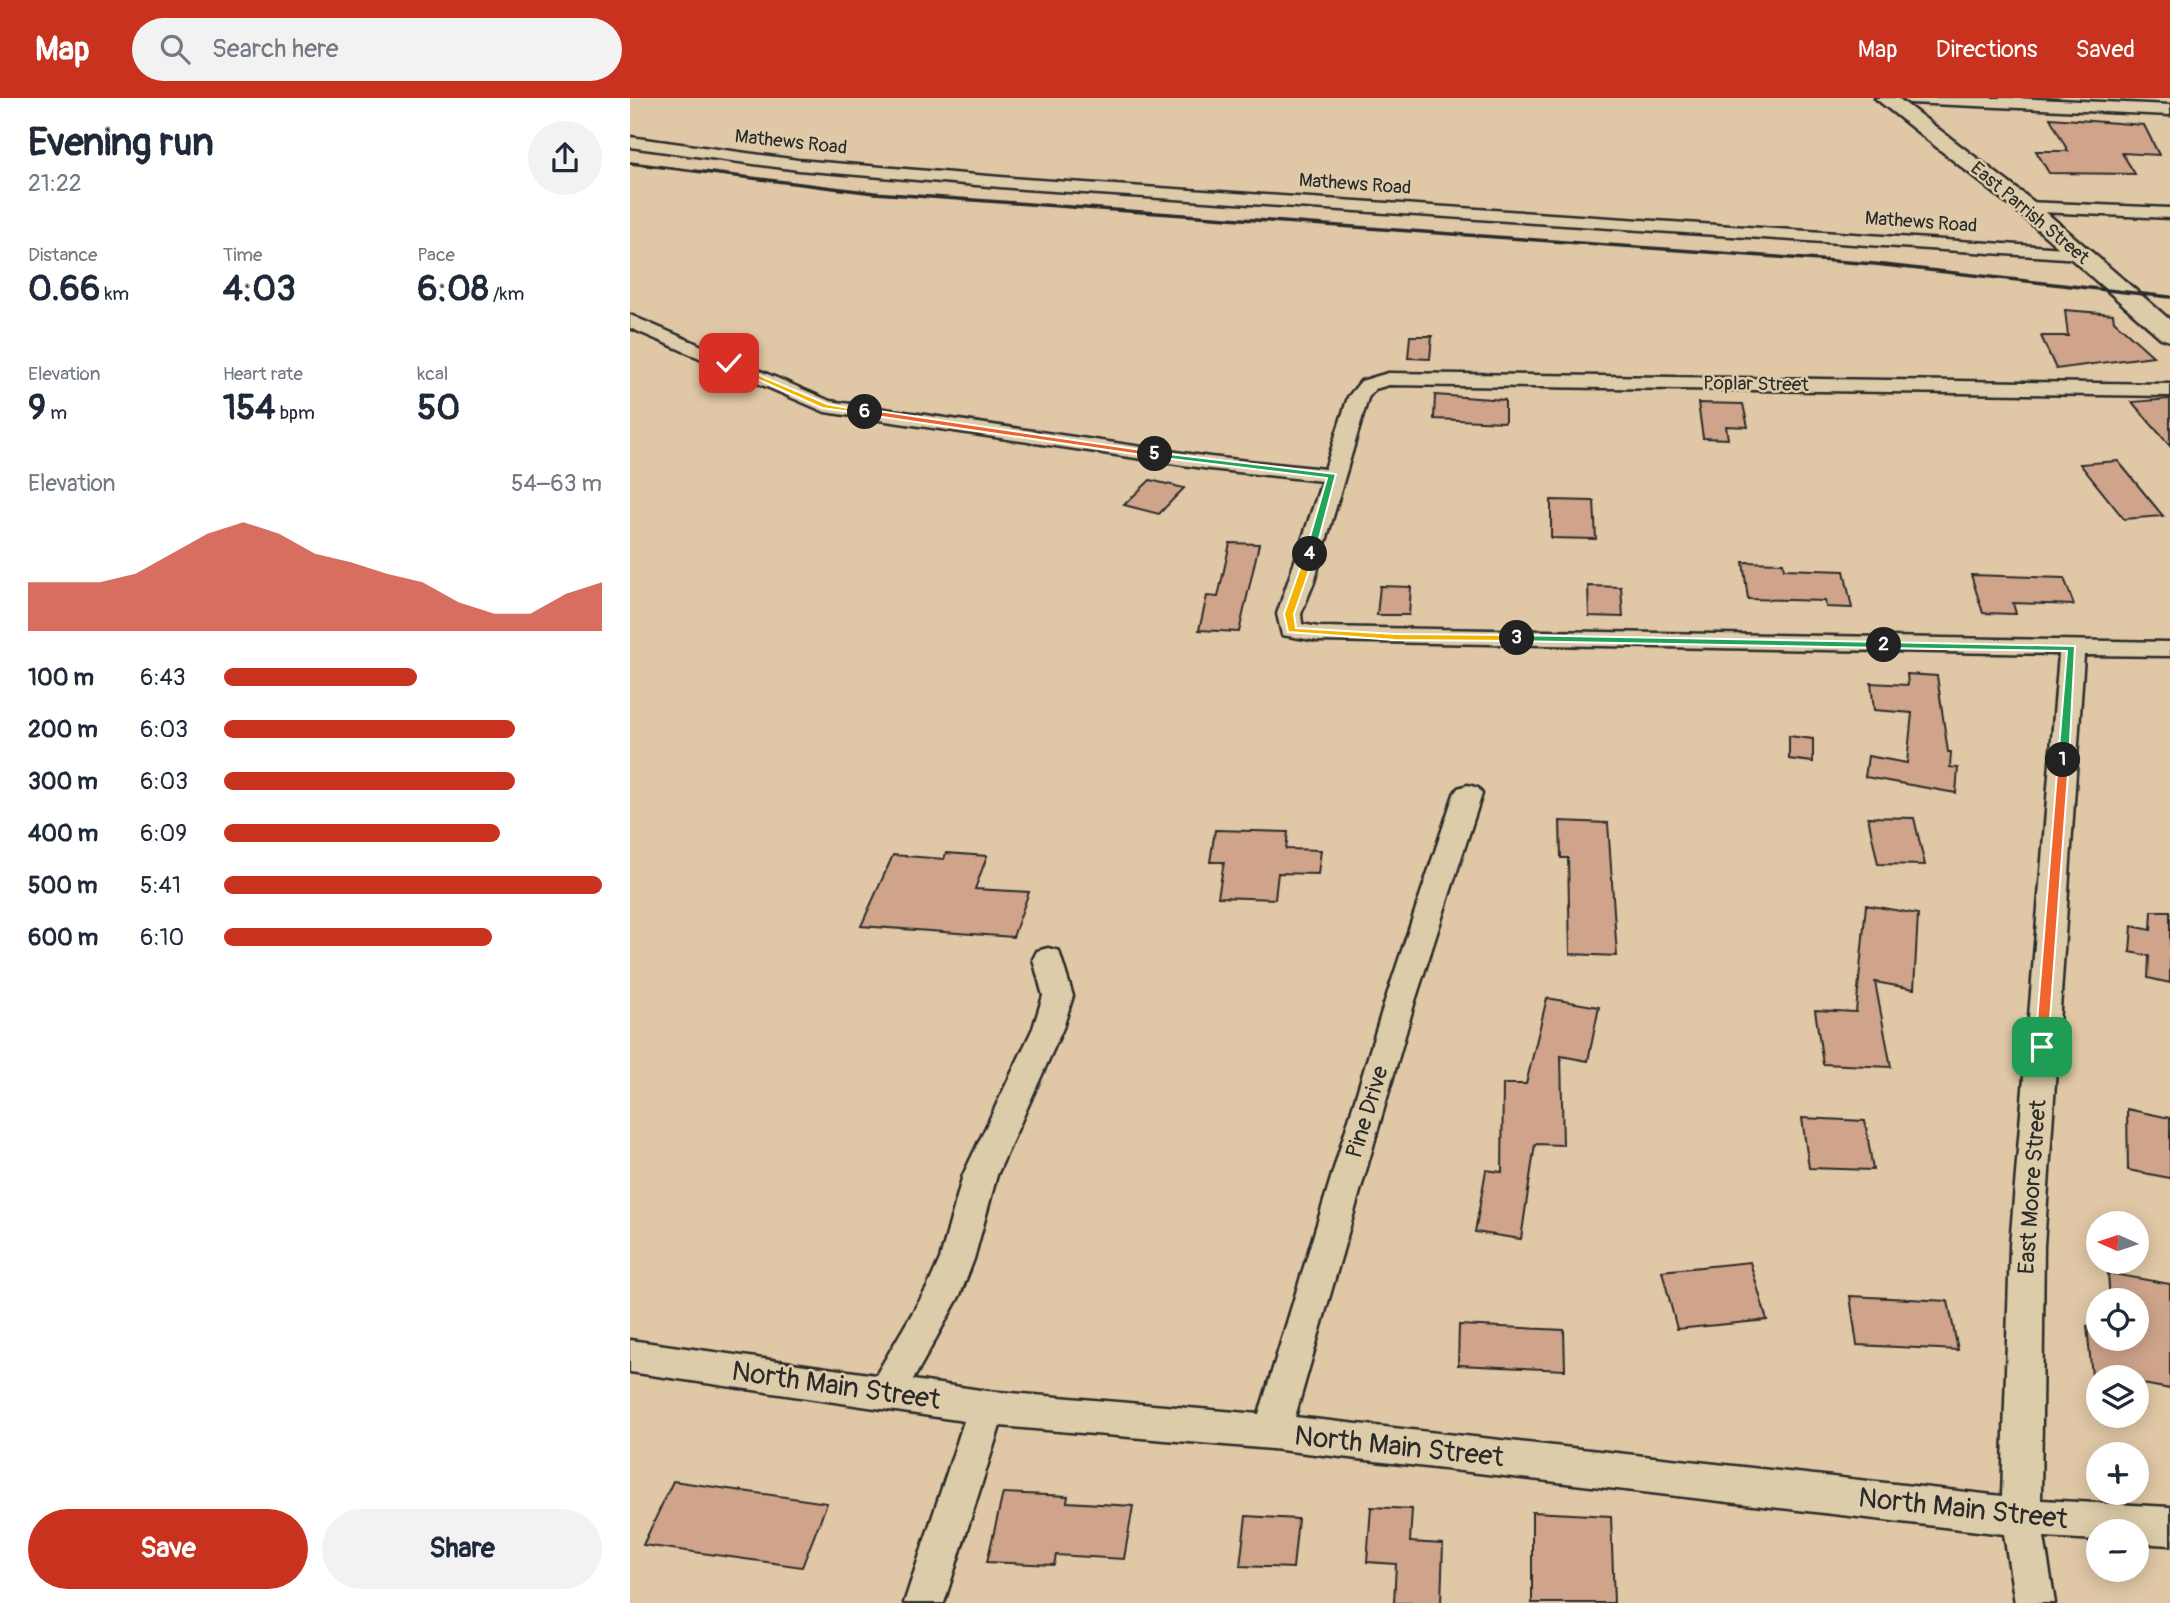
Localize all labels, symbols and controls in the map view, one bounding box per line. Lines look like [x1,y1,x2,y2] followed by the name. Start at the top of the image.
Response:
[132,18,622,81] search box
[35,29,90,70] text: Map
[156,30,194,68] icon: search
[212,33,339,65] text: Search here
[1858,35,1898,64] text: Map
[1936,35,2037,64] text: Directions
[2075,35,2135,64] text: Saved
[28,119,214,167] text: Evening run
[528,121,602,195] button: share
[734,124,848,160] street label: Mathews Road
[1966,156,2094,270] street label: East Parrish Street
[1298,168,1412,200] street label: Mathews Road
[28,169,82,198] text: 21:22
[1864,206,1978,238] street label: Mathews Road
[28,243,97,267] text: Distance
[223,243,262,267] text: Time
[417,243,455,267] text: Pace
[28,267,100,311] text: 0.66
[223,267,296,311] text: 4:03
[417,267,489,311] text: 6:08
[100,282,129,306] text: km
[489,282,524,306] text: /km
[699,333,759,393] pin
[710,344,748,382] icon: check
[28,362,100,386] text: Elevation
[223,362,303,386] text: Heart rate
[417,362,448,386] text: kcal
[1703,371,1809,397] street label: Poplar Street
[28,386,46,430] text: 9
[223,386,276,430] text: 154
[417,386,460,430] text: 50
[848,394,882,430] pin: 6
[859,399,870,423] text: 6
[46,401,67,425] text: m
[276,401,315,425] text: bpm
[1138,436,1172,472] pin: 5
[1149,441,1160,465] text: 5
[28,469,116,498] text: Elevation
[511,469,602,498] text: 54–63 m
[1292,536,1328,572] pin: 4
[1304,541,1315,565] text: 4
[1500,620,1534,656] pin: 3
[1511,625,1522,649] text: 3
[1866,628,1902,662] pin: 2
[1878,632,1889,656] text: 2
[28,663,94,692] text: 100 m
[140,663,186,692] text: 6:43
[28,715,98,744] text: 200 m
[140,715,188,744] text: 6:03
[2046,742,2080,778] pin: 1
[2059,747,2066,771] text: 1
[28,767,98,796] text: 300 m
[140,767,188,796] text: 6:03
[28,819,98,848] text: 400 m
[140,819,187,848] text: 6:09
[28,871,97,900] text: 500 m
[140,871,181,900] text: 5:41
[28,923,98,952] text: 600 m
[140,923,184,952] text: 6:10
[2012,1017,2072,1077] pin
[2023,1028,2061,1066] icon: arrive
[1339,1062,1395,1162] street label: Pine Drive
[2011,1098,2053,1275] street label: East Moore Street
[2086,1211,2149,1274] north arrow
[2086,1211,2149,1582] map controls
[2086,1288,2149,1351] button: locate
[729,1354,943,1418] street label: North Main Street
[2086,1365,2149,1428] button: layers
[1293,1419,1506,1475] street label: North Main Street
[2086,1442,2149,1505] button: +
[1857,1481,2070,1537] street label: North Main Street
[28,1509,308,1589] button: Save
[322,1509,602,1589] button: Share
[2086,1519,2149,1582] button: −

